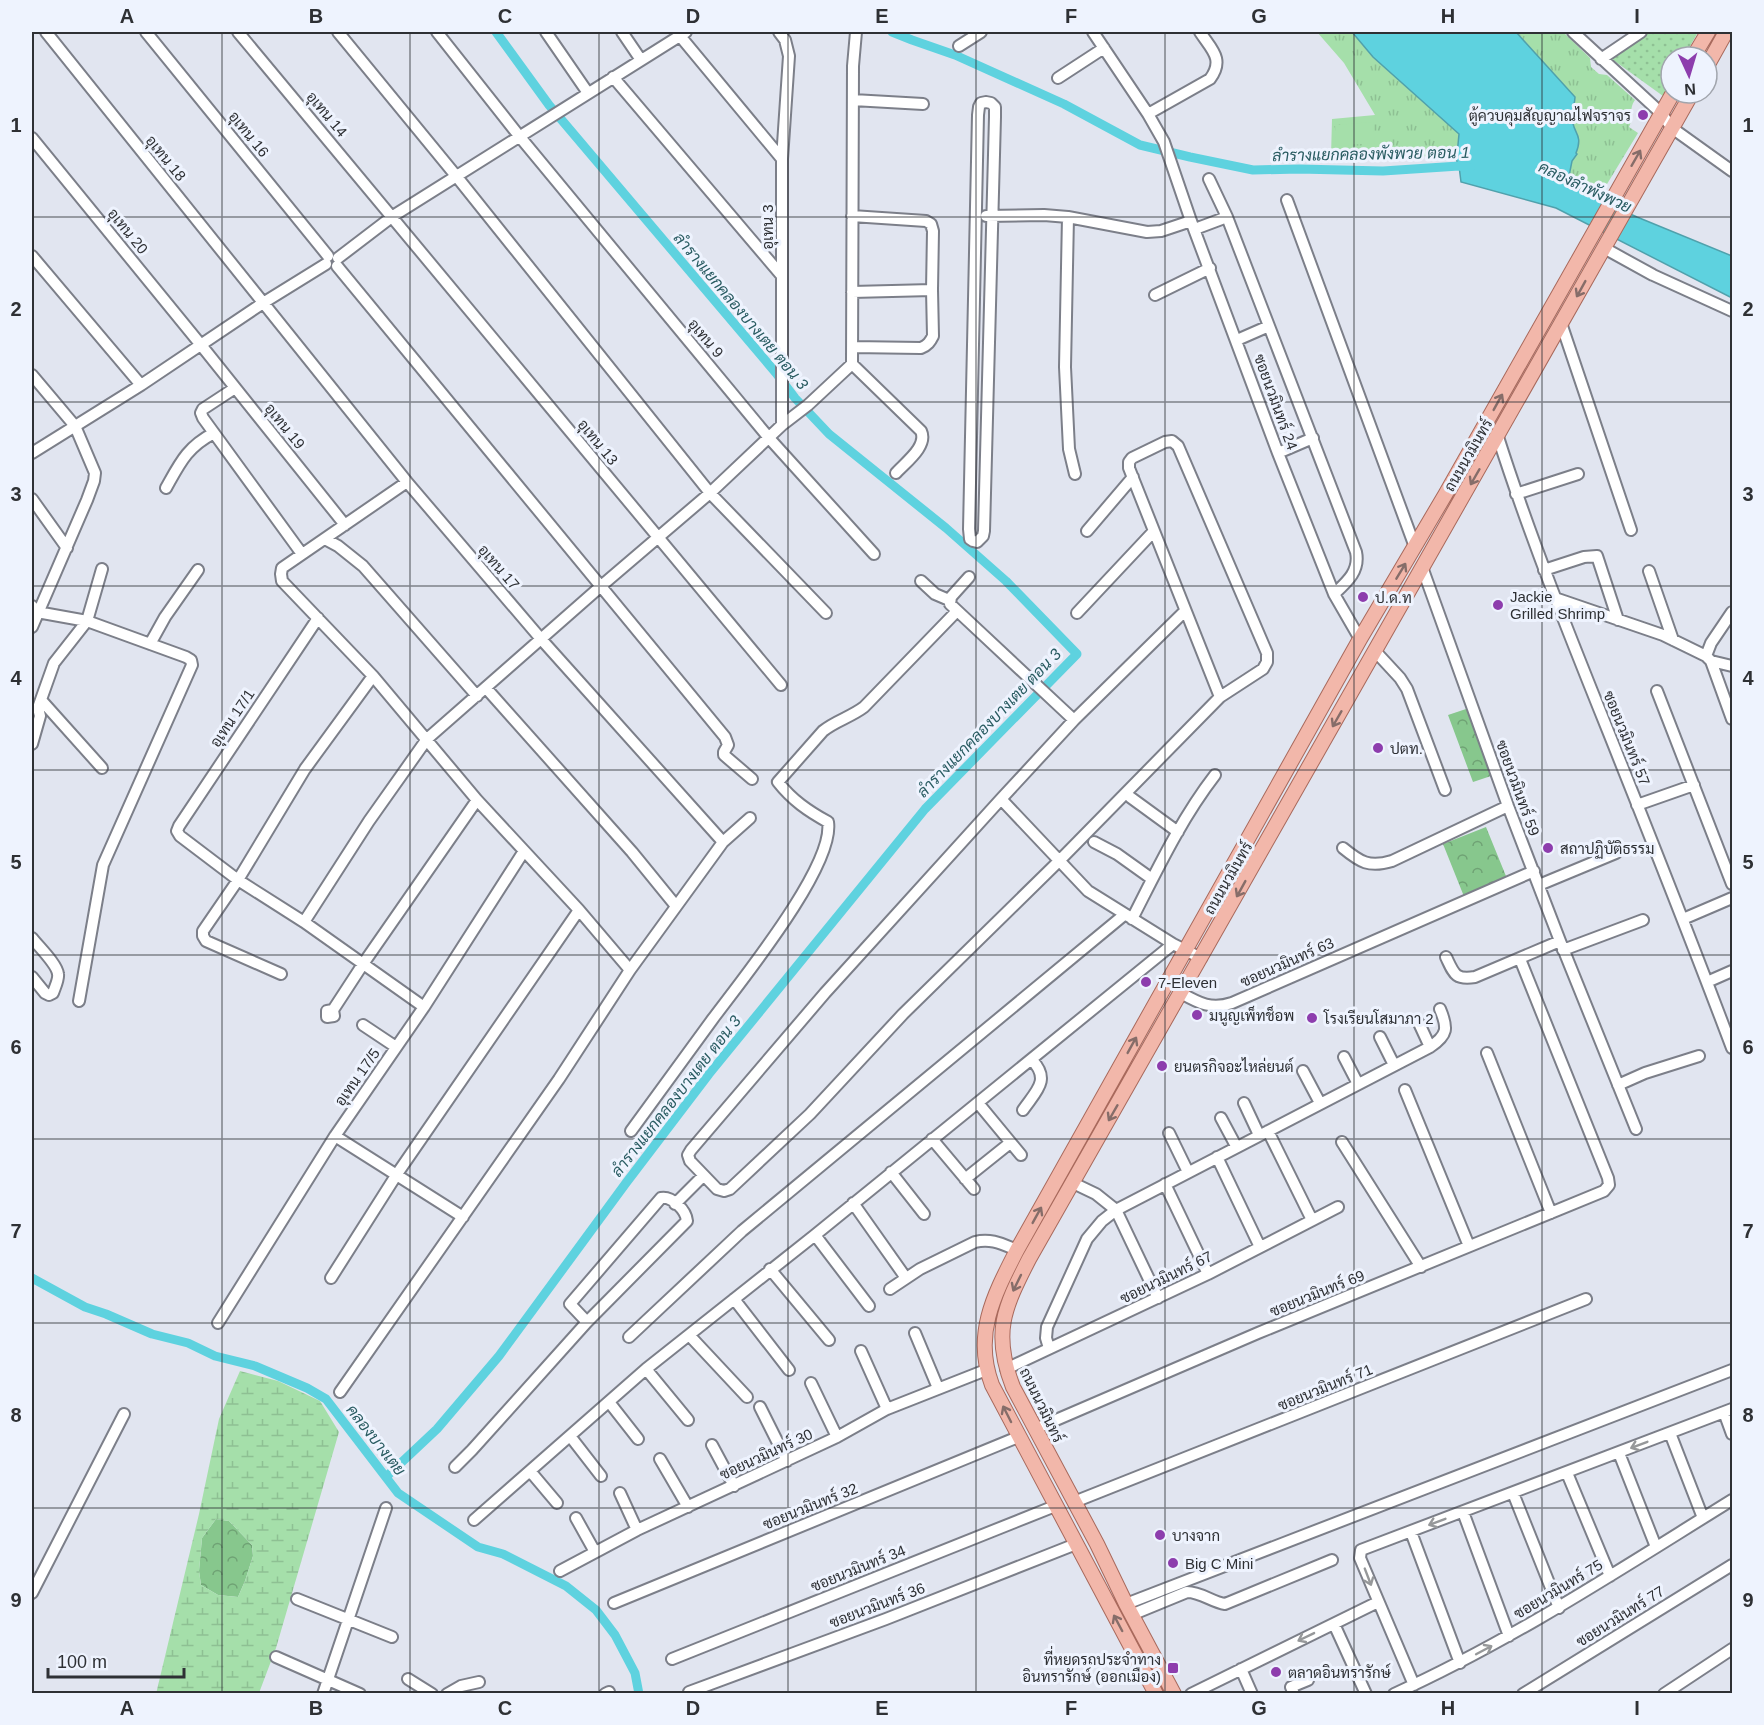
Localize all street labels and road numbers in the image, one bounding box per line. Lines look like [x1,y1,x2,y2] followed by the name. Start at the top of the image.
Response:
[301,88,351,142] street label: อุเทน 14
[223,108,273,162] street label: อุเทน 16
[140,132,190,186] street label: อุเทน 18
[759,204,779,250] street label: อุเทน 3
[102,205,152,259] street label: อุเทน 20
[683,315,727,363] street label: อุเทน 9
[1251,351,1302,452] street label: ซอยนวมินทร์ 24
[259,400,309,454] street label: อุเทน 19
[1440,415,1496,494] street label: ถนนนวมินทร์
[572,416,622,470] street label: อุเทน 13
[473,541,523,595] street label: อุเทน 17
[206,686,260,752] street label: อุเทน 17/1
[1600,688,1655,788] street label: ซอยนวมินทร์ 57
[1493,737,1544,838] street label: ซอยนวมินทร์ 59
[1200,838,1256,917] street label: ถนนนวมินทร์
[1237,933,1336,990] street label: ซอยนวมินทร์ 63
[331,1045,385,1111] street label: อุเทน 17/5
[1117,1246,1215,1307] street label: ซอยนวมินทร์ 67
[1267,1265,1367,1320] street label: ซอยนวมินทร์ 69
[1275,1359,1375,1414] street label: ซอยนวมินทร์ 71
[1017,1364,1068,1445] street label: ถนนนวมินทร์
[716,1424,815,1483] street label: ซอยนวมินทร์ 30
[760,1478,860,1533] street label: ซอยนวมินทร์ 32
[808,1540,908,1595] street label: ซอยนวมินทร์ 34
[1510,1555,1605,1622] street label: ซอยนวมินทร์ 75
[827,1578,927,1631] street label: ซอยนวมินทร์ 36
[1572,1581,1667,1650] street label: ซอยนวมินทร์ 77

